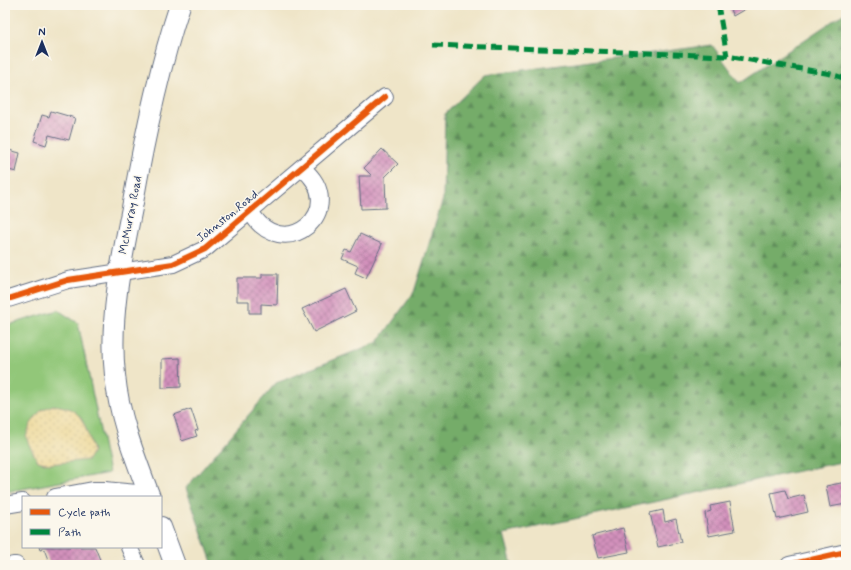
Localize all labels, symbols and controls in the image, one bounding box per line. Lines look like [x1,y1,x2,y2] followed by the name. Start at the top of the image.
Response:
[22,22,62,62] north arrow
[38,26,46,40] text: N
[116,175,146,256] street label: McMurray Road
[194,187,262,246] street label: Johnston Road
[22,496,162,548] legend
[58,505,110,521] text: Cycle path
[58,525,81,541] text: Path

